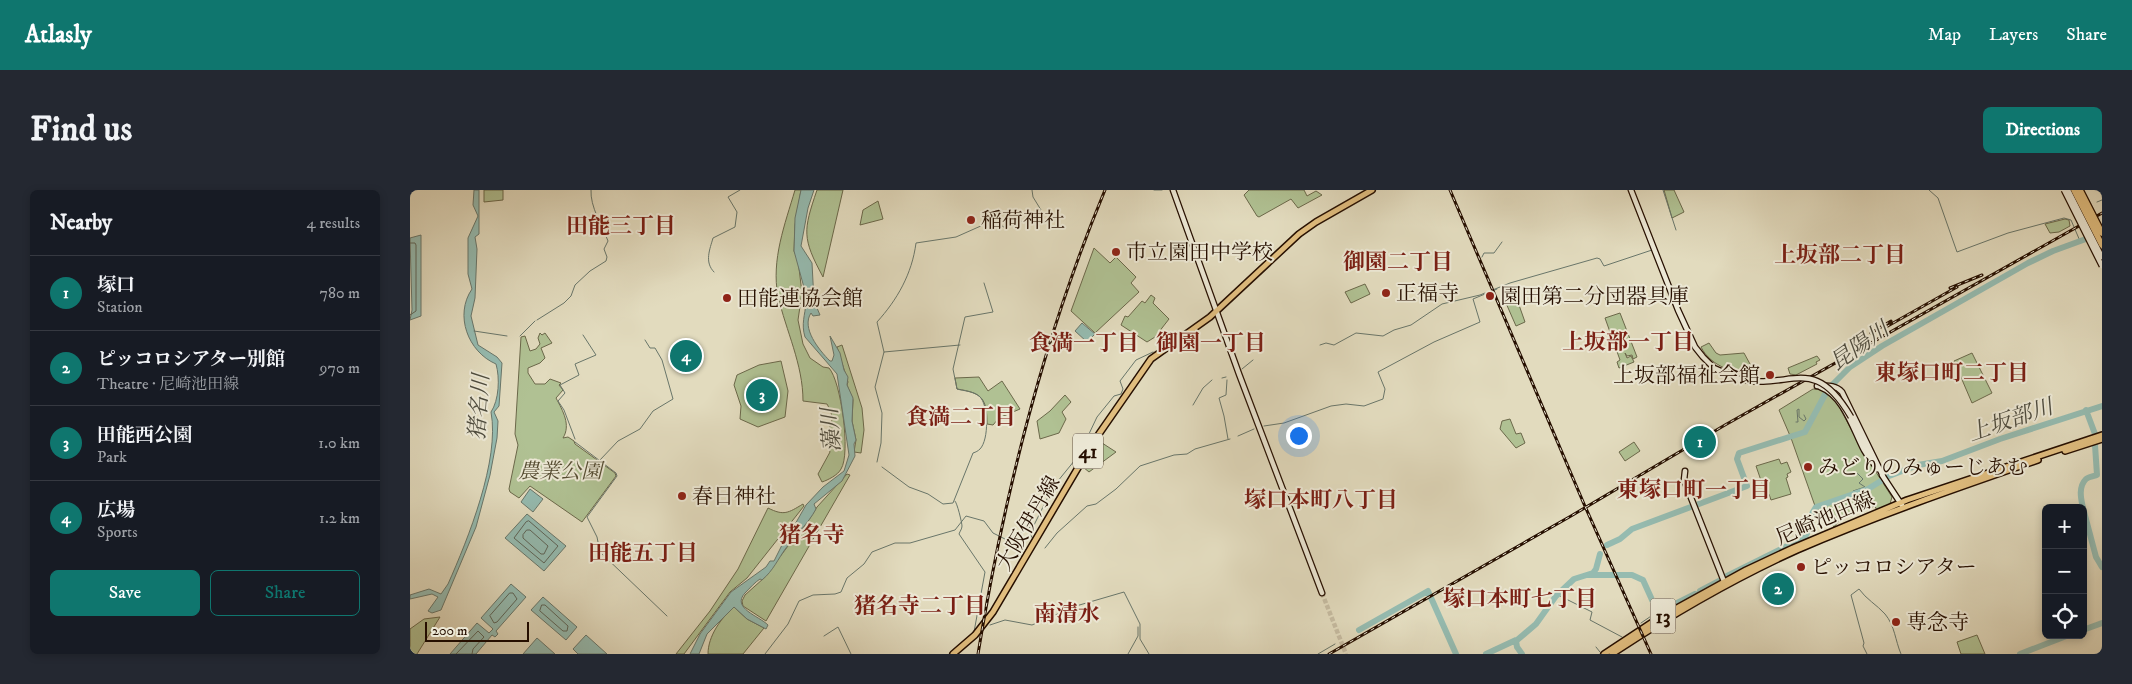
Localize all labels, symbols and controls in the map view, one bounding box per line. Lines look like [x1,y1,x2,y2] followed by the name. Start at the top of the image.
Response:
[25,20,92,50] text: Atlasly
[1928,24,1961,46] text: Map
[1989,24,2038,46] text: Layers
[2066,24,2107,46] text: Share
[1983,107,2102,153] button: Directions
[30,108,132,152] text: Find us
[981,208,1065,234] place label: 稲荷神社
[50,210,112,236] text: Nearby
[307,213,360,233] text: 4 results
[566,213,676,240] district label: 田能三丁目
[965,214,977,226] marker: 稲荷神社
[1126,240,1273,266] place label: 市立園田中学校
[1774,242,1906,269] district label: 上坂部二丁目
[1110,246,1122,258] marker: 市立園田中学校
[1343,249,1453,276] district label: 御園二丁目
[97,274,135,297] text: 塚口
[1396,281,1459,307] place label: 正福寺
[63,283,69,303] text: 1
[320,283,360,303] text: 780 m
[1500,284,1689,310] place label: 園田第二分団器具庫
[737,286,863,312] place label: 田能連協会館
[1380,287,1392,299] marker: 正福寺
[1484,290,1496,302] marker: 園田第二分団器具庫
[721,292,733,304] marker: 田能連協会館
[97,297,143,317] text: Station
[1825,315,1896,376] water label: 昆陽川
[1562,329,1694,356] district label: 上坂部一丁目
[1029,330,1139,357] district label: 食満一丁目
[1156,330,1266,357] district label: 御園一丁目
[670,337,702,375] pin: 4
[97,348,285,371] text: ピッコロシアター別館
[62,358,70,378] text: 2
[320,358,360,378] text: 970 m
[1875,360,2029,387] district label: 東塚口町二丁目
[1613,363,1760,389] place label: 上坂部福祉会館
[1764,369,1776,381] marker: 上坂部福祉会館
[464,371,495,441] water label: 猪名川
[97,374,239,394] text: Theatre · 尼崎池田線
[746,376,778,414] pin: 3
[1964,393,2058,448] water label: 上坂部川
[906,404,1016,431] district label: 食満二丁目
[816,405,846,453] water label: 藻川
[1286,423,1312,449] your location
[1684,423,1716,461] pin: 1
[97,424,192,447] text: 田能西公園
[63,433,69,453] text: 3
[318,433,360,453] text: 1.0 km
[1073,434,1103,468] road number: 41
[97,447,127,467] text: Park
[1818,455,2028,481] place label: みどりのみゅーじあむ
[518,459,605,485] park label: 農業公園
[1802,461,1814,473] marker: みどりのみゅーじあむ
[991,472,1066,575] street label: 大阪伊丹線
[1617,477,1771,504] district label: 東塚口町一丁目
[692,484,776,510] place label: 春日神社
[1772,486,1879,551] street label: 尼崎池田線
[1244,487,1398,514] district label: 塚口本町八丁目
[676,490,688,502] marker: 春日神社
[97,499,135,522] text: 広場
[2042,504,2087,639] map controls
[2042,504,2087,549] button: +
[61,508,71,528] text: 4
[319,508,360,528] text: 1.2 km
[97,522,138,542] text: Sports
[779,522,845,549] district label: 猪名寺
[588,540,698,567] district label: 田能五丁目
[2042,549,2087,594] button: −
[1811,555,1977,581] place label: ピッコロシアター
[1795,561,1807,573] marker: ピッコロシアター
[50,570,200,616] button: Save
[210,570,360,616] button: Share
[1762,570,1794,608] pin: 2
[1443,586,1597,613] district label: 塚口本町七丁目
[854,593,986,620] district label: 猪名寺二丁目
[2042,594,2087,639] button: locate
[1650,598,1676,634] road number: 13
[1034,601,1100,628] district label: 南清水
[1906,610,1969,636] place label: 専念寺
[1890,616,1902,628] marker: 専念寺
[425,619,529,642] scale bar
[432,622,467,640] text: 200 m

